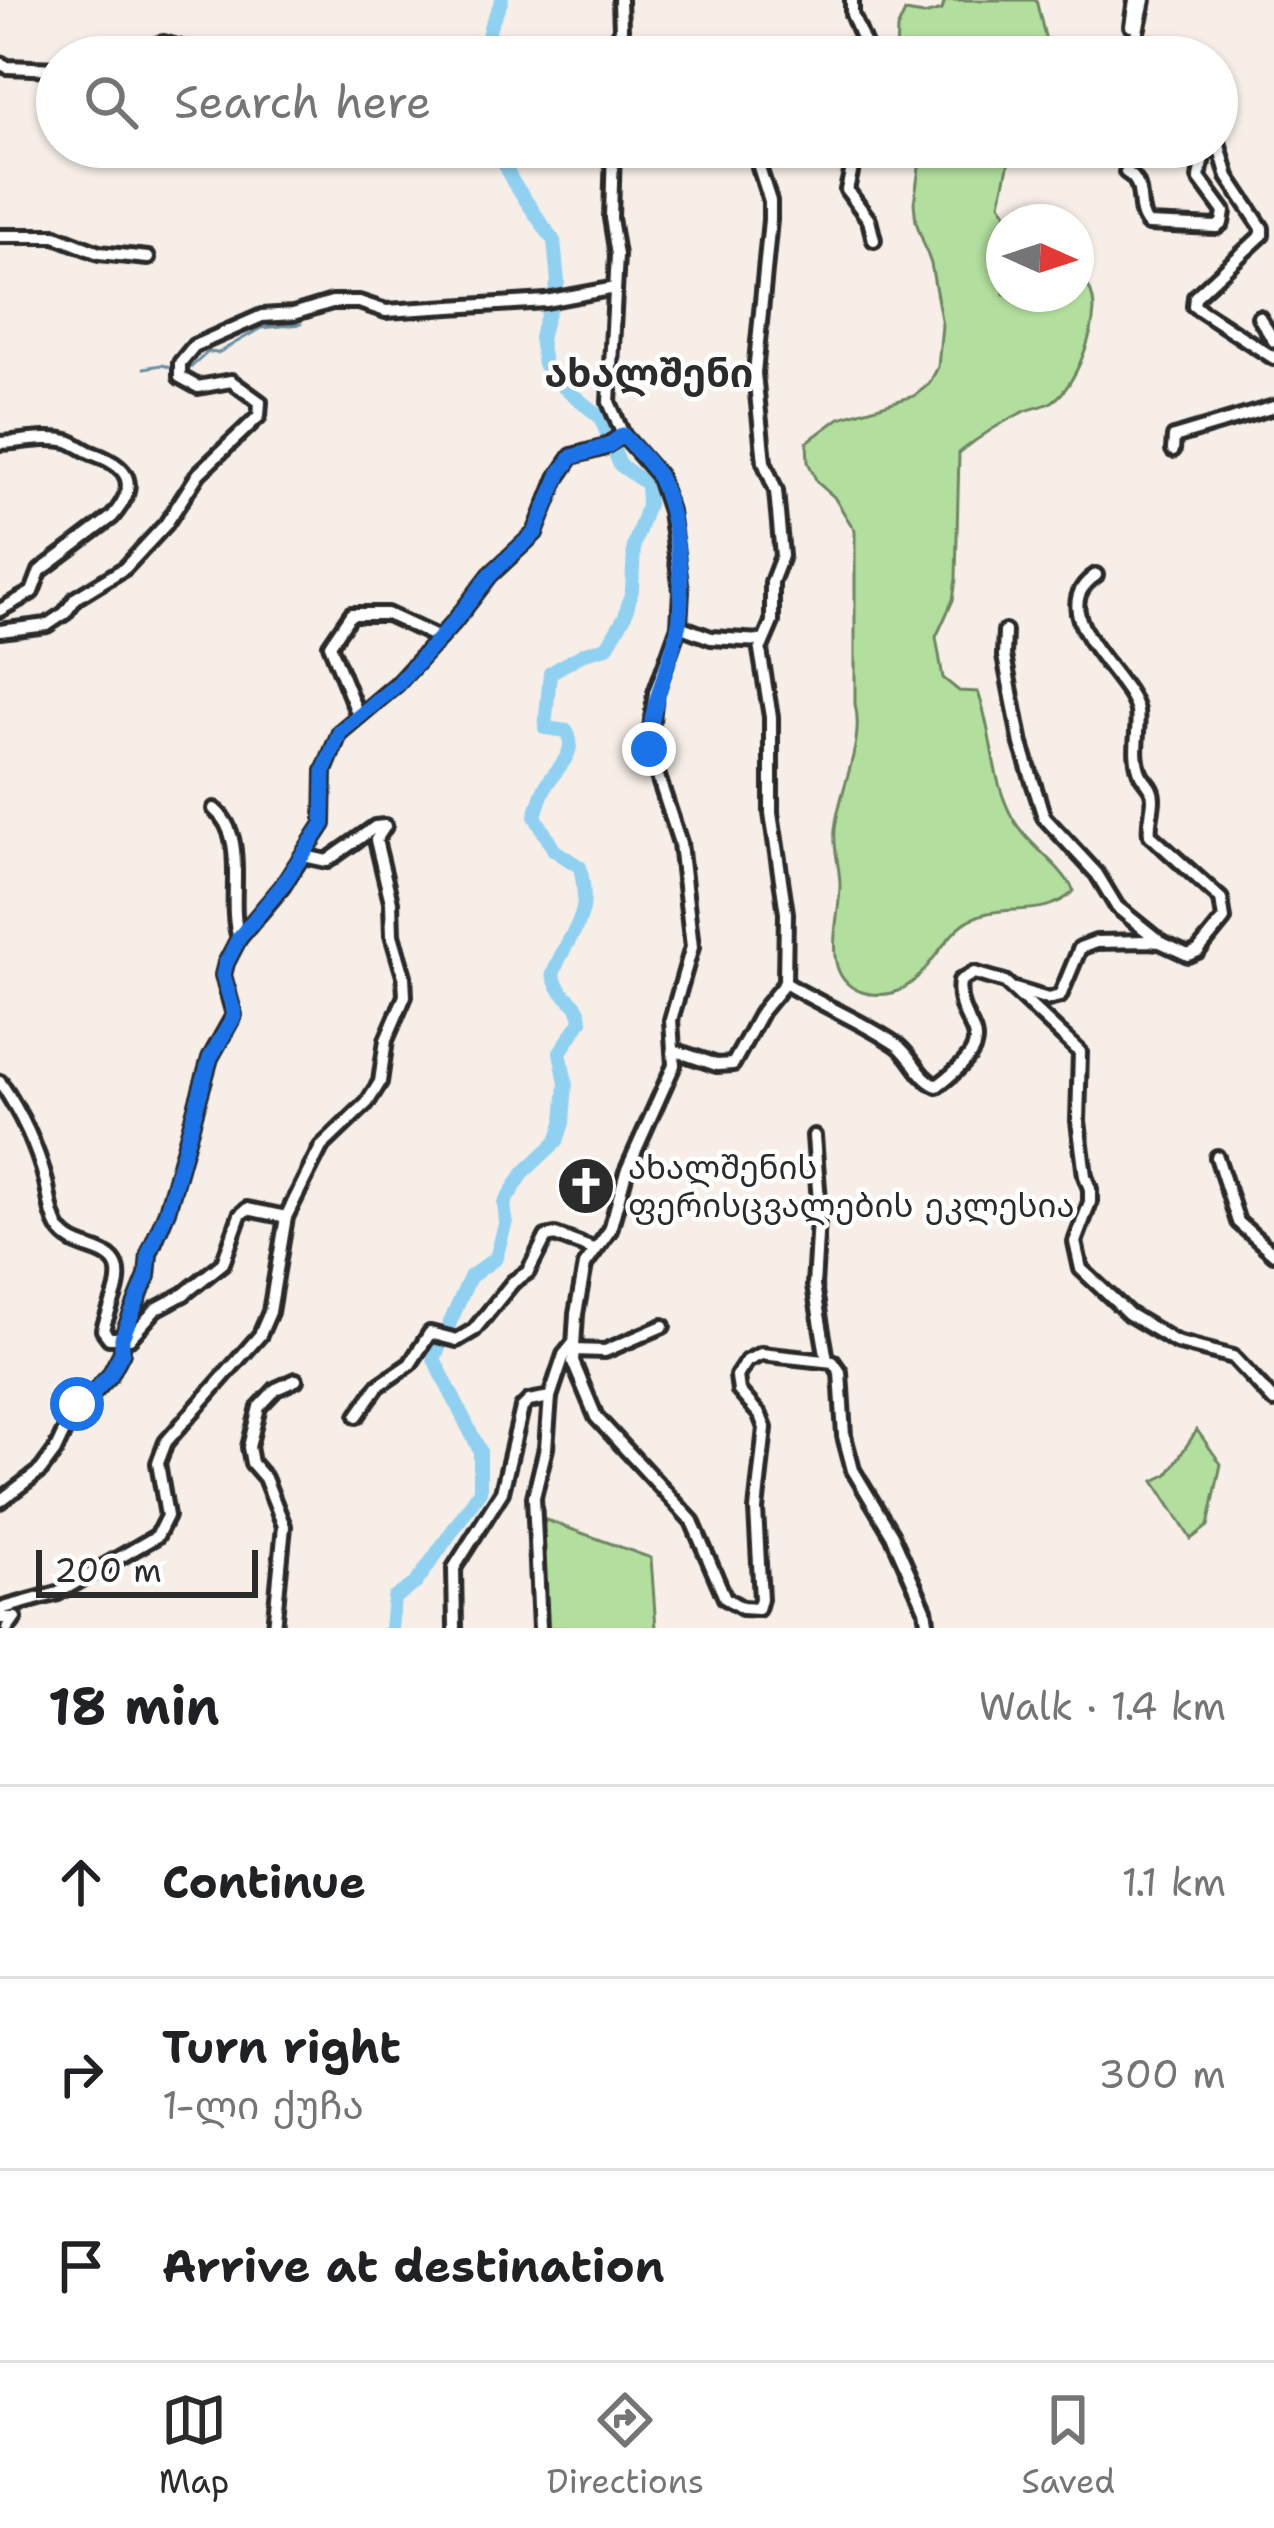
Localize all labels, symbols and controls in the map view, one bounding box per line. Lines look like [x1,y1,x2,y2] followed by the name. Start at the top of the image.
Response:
[36,36,1238,168] search box
[78,69,144,135] icon: search
[174,72,431,132] text: Search here
[986,204,1094,312] north arrow
[545,347,753,399] district label: ახალშენი
[622,722,676,776] route end
[628,1145,1075,1228] place label: ახალშენის ფერისცვალების ეკლესია
[555,1155,617,1217] church icon: ახალშენის ფერისცვალების ეკლესია
[50,1377,104,1431] route start
[36,1544,258,1597] scale bar
[54,1548,162,1593] text: 200 m
[48,1672,220,1740] text: 18 min
[979,1680,1226,1732] text: Walk · 1.4 km
[48,1849,114,1915] icon: ahead
[162,1852,366,1912] text: Continue
[1121,1856,1226,1908] text: 1.1 km
[162,2017,401,2077] text: Turn right
[48,2041,114,2107] icon: right
[1098,2048,1226,2100] text: 300 m
[162,2079,364,2131] text: 1-ლი ქუჩა
[48,2233,114,2299] icon: arrive
[162,2236,665,2296] text: Arrive at destination
[159,2387,229,2504] tab: Map
[547,2387,704,2504] tab: Directions
[1022,2387,1115,2504] tab: Saved

